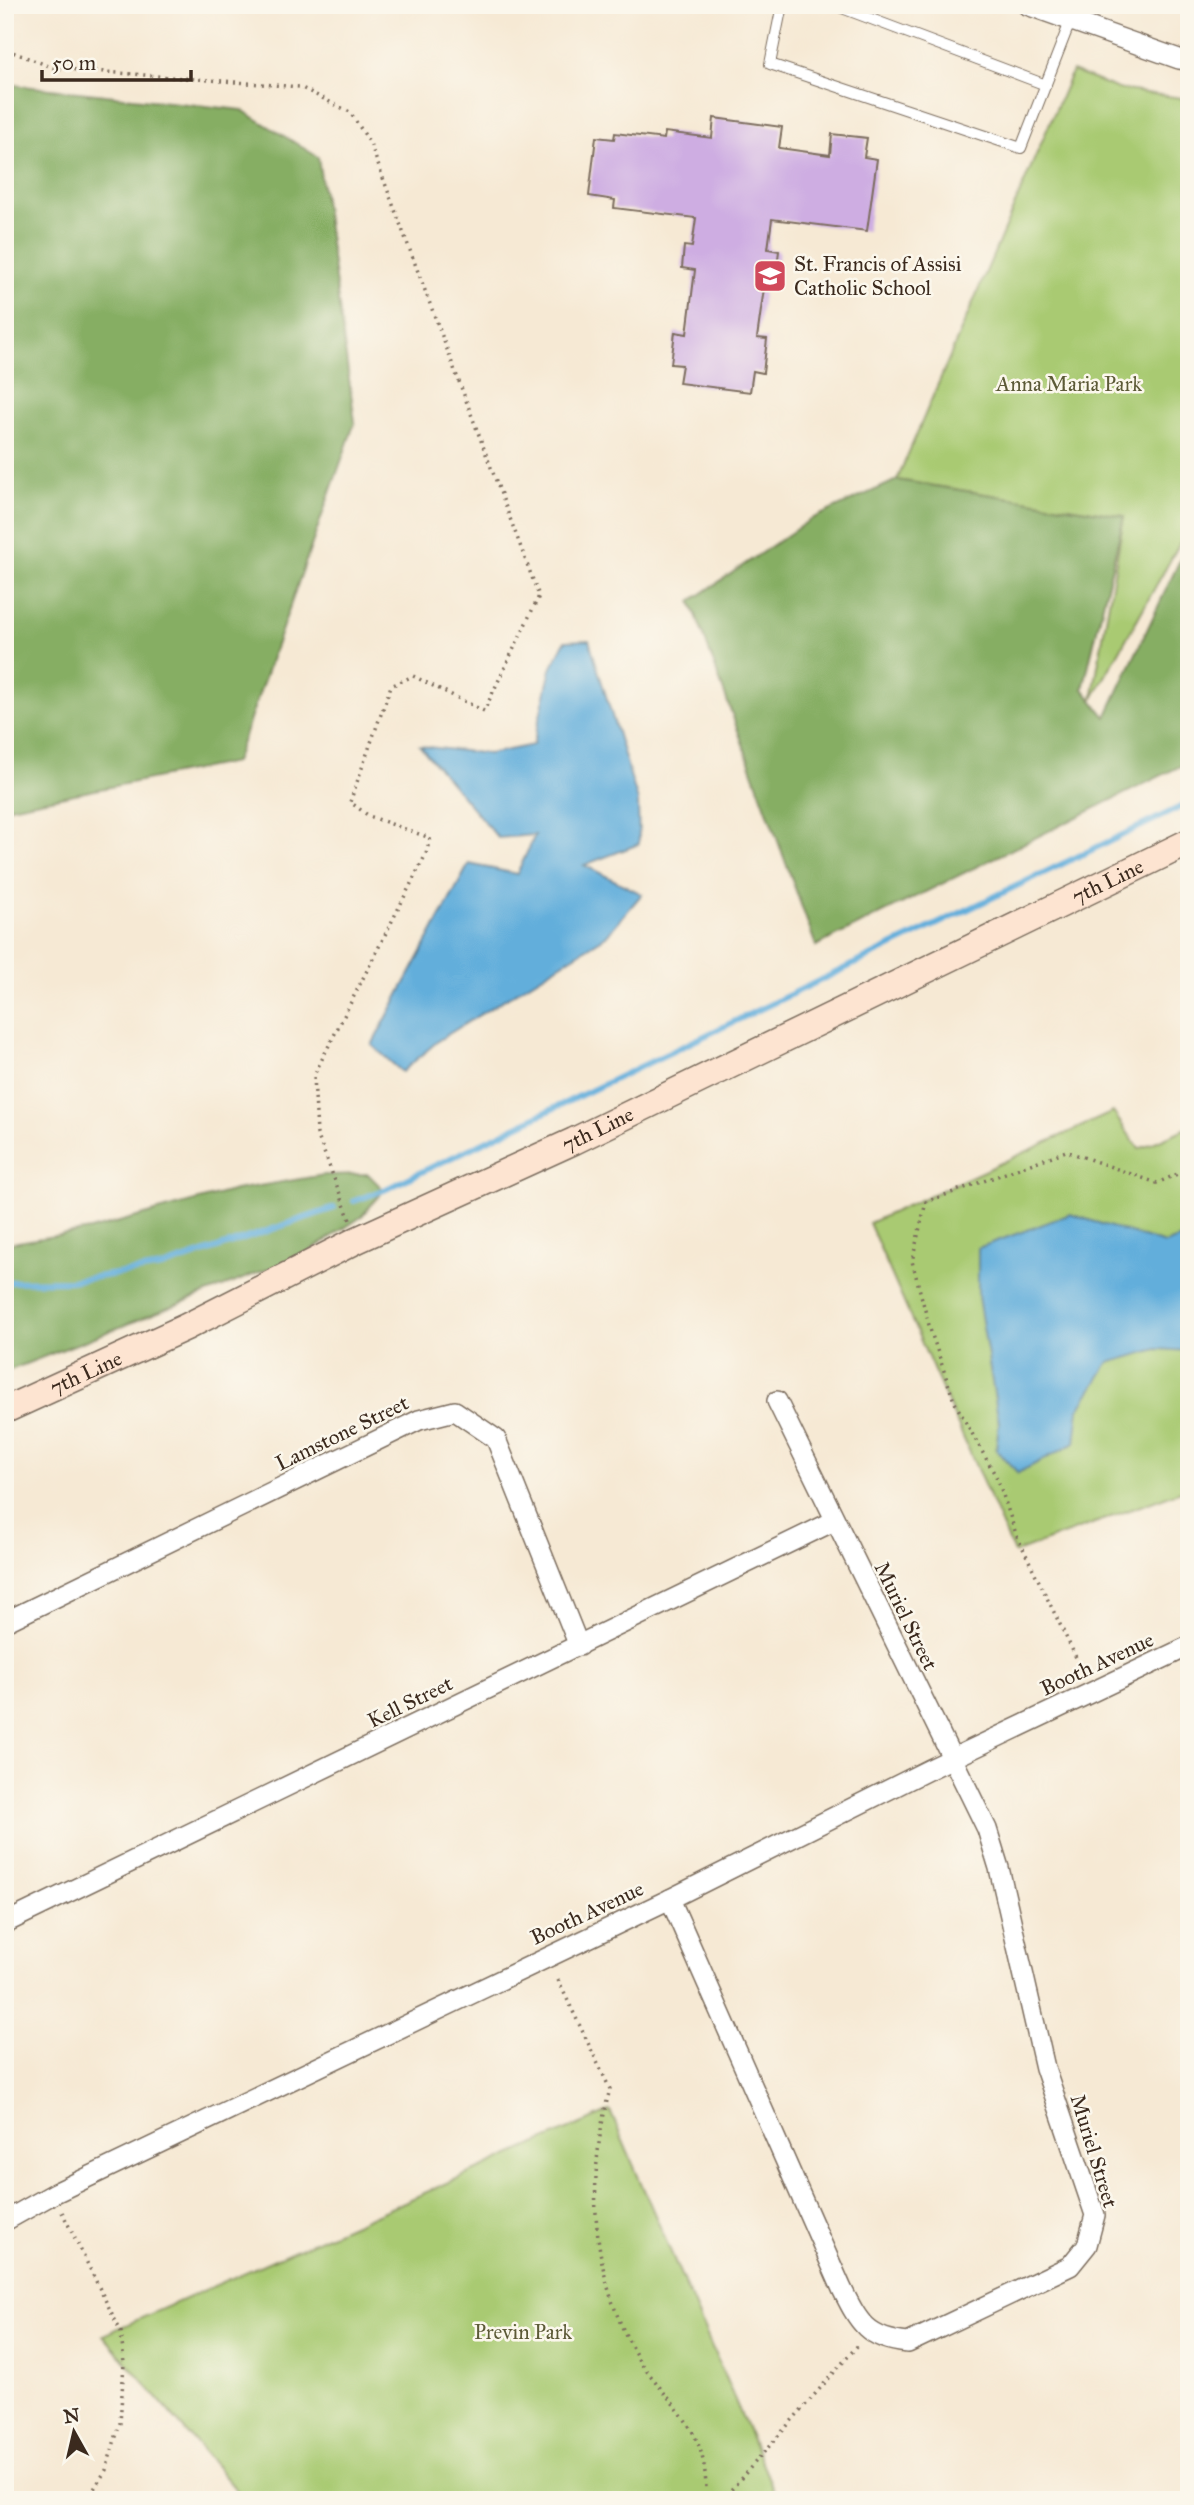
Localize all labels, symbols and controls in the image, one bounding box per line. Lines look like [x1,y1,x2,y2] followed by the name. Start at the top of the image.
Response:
[42,38,191,82] scale bar
[52,50,97,76] text: 50 m
[794,251,962,301] place label: St. Francis of Assisi Catholic School
[751,257,789,295] school or university icon: St. Francis of Assisi Catholic School
[995,371,1142,397] park label: Anna Maria Park
[1068,853,1148,910] street label: 7th Line
[558,1101,638,1158] street label: 7th Line
[46,1345,126,1401] street label: 7th Line
[271,1389,413,1476] street label: Lamstone Street
[869,1558,944,1675] street label: Muriel Street
[1036,1626,1158,1702] street label: Booth Avenue
[363,1670,457,1734] street label: Kell Street
[526,1875,648,1951] street label: Booth Avenue
[1064,2091,1124,2211] street label: Muriel Street
[474,2319,572,2345] park label: Previn Park
[38,2396,108,2466] north arrow
[62,2403,81,2428] text: N

